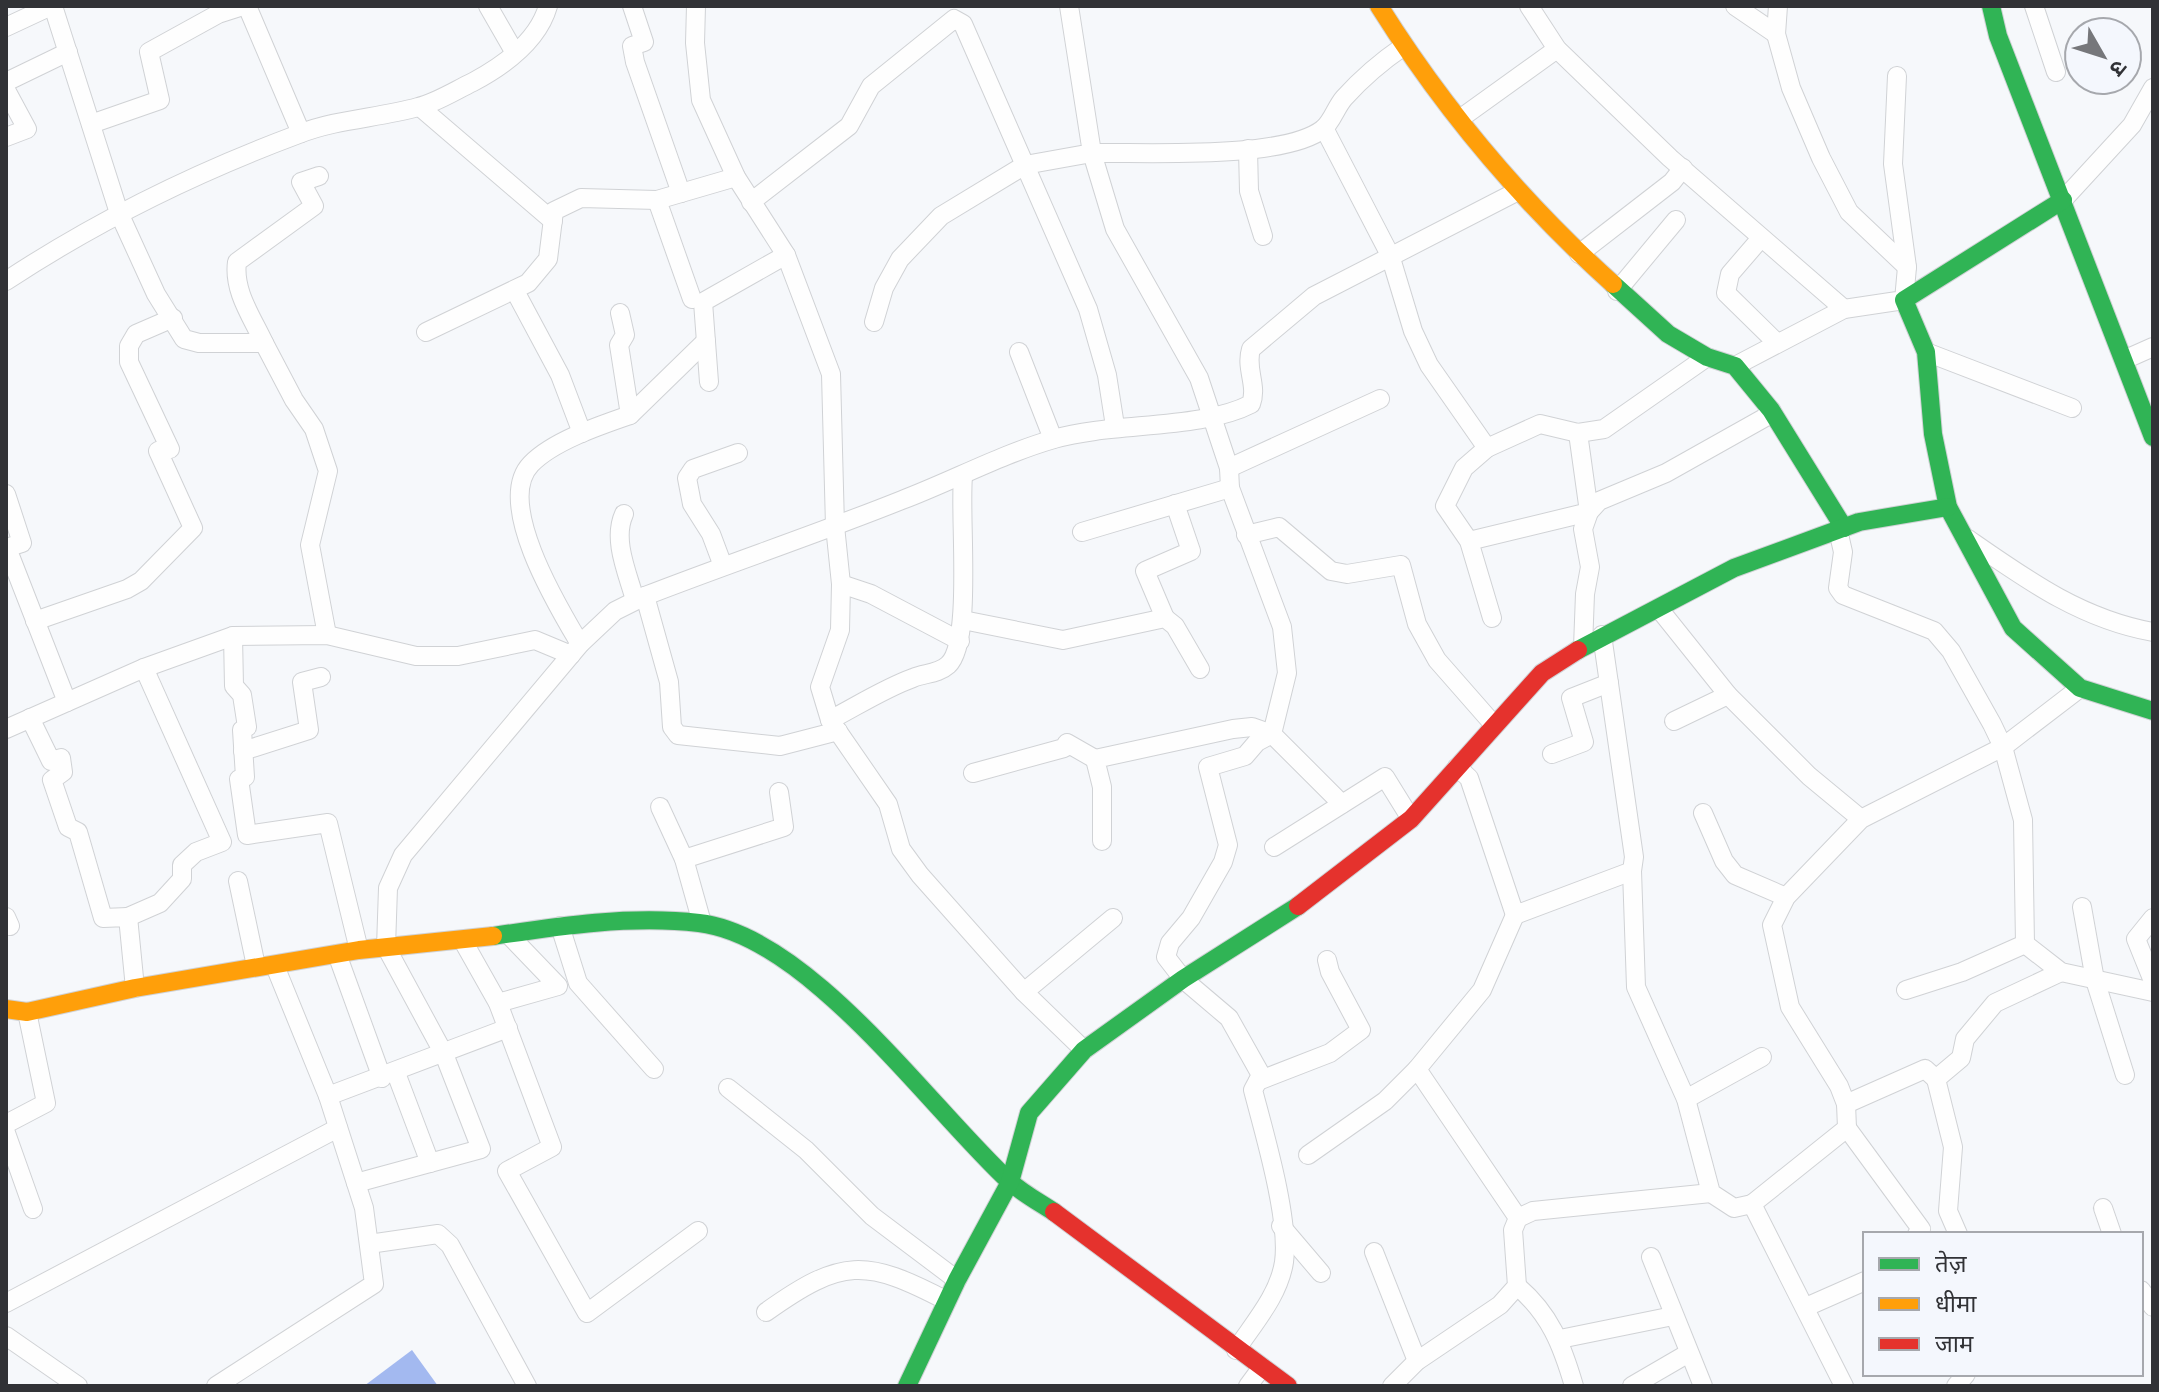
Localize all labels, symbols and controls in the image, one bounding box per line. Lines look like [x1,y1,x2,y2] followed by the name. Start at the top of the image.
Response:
[2063,16,2143,96] north arrow
[2103,55,2133,83] text: उ
[1863,1232,2143,1376] legend
[1935,1248,1968,1279] text: तेज़
[1935,1288,1977,1319] text: धीमा
[1935,1328,1974,1359] text: जाम

